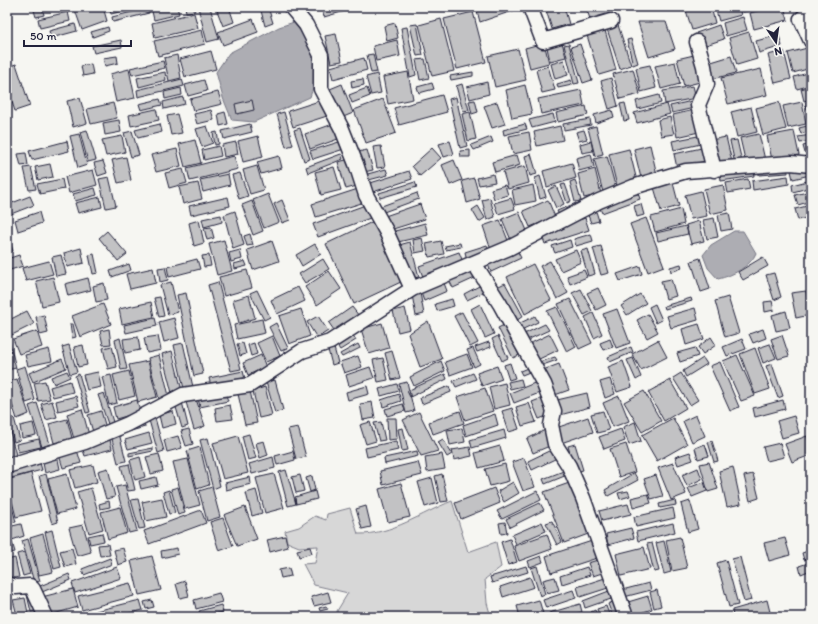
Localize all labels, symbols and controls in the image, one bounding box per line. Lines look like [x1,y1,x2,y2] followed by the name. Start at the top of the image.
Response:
[24,22,131,48] scale bar
[756,22,796,62] north arrow
[30,29,56,43] text: 50 m
[773,44,783,58] text: N

